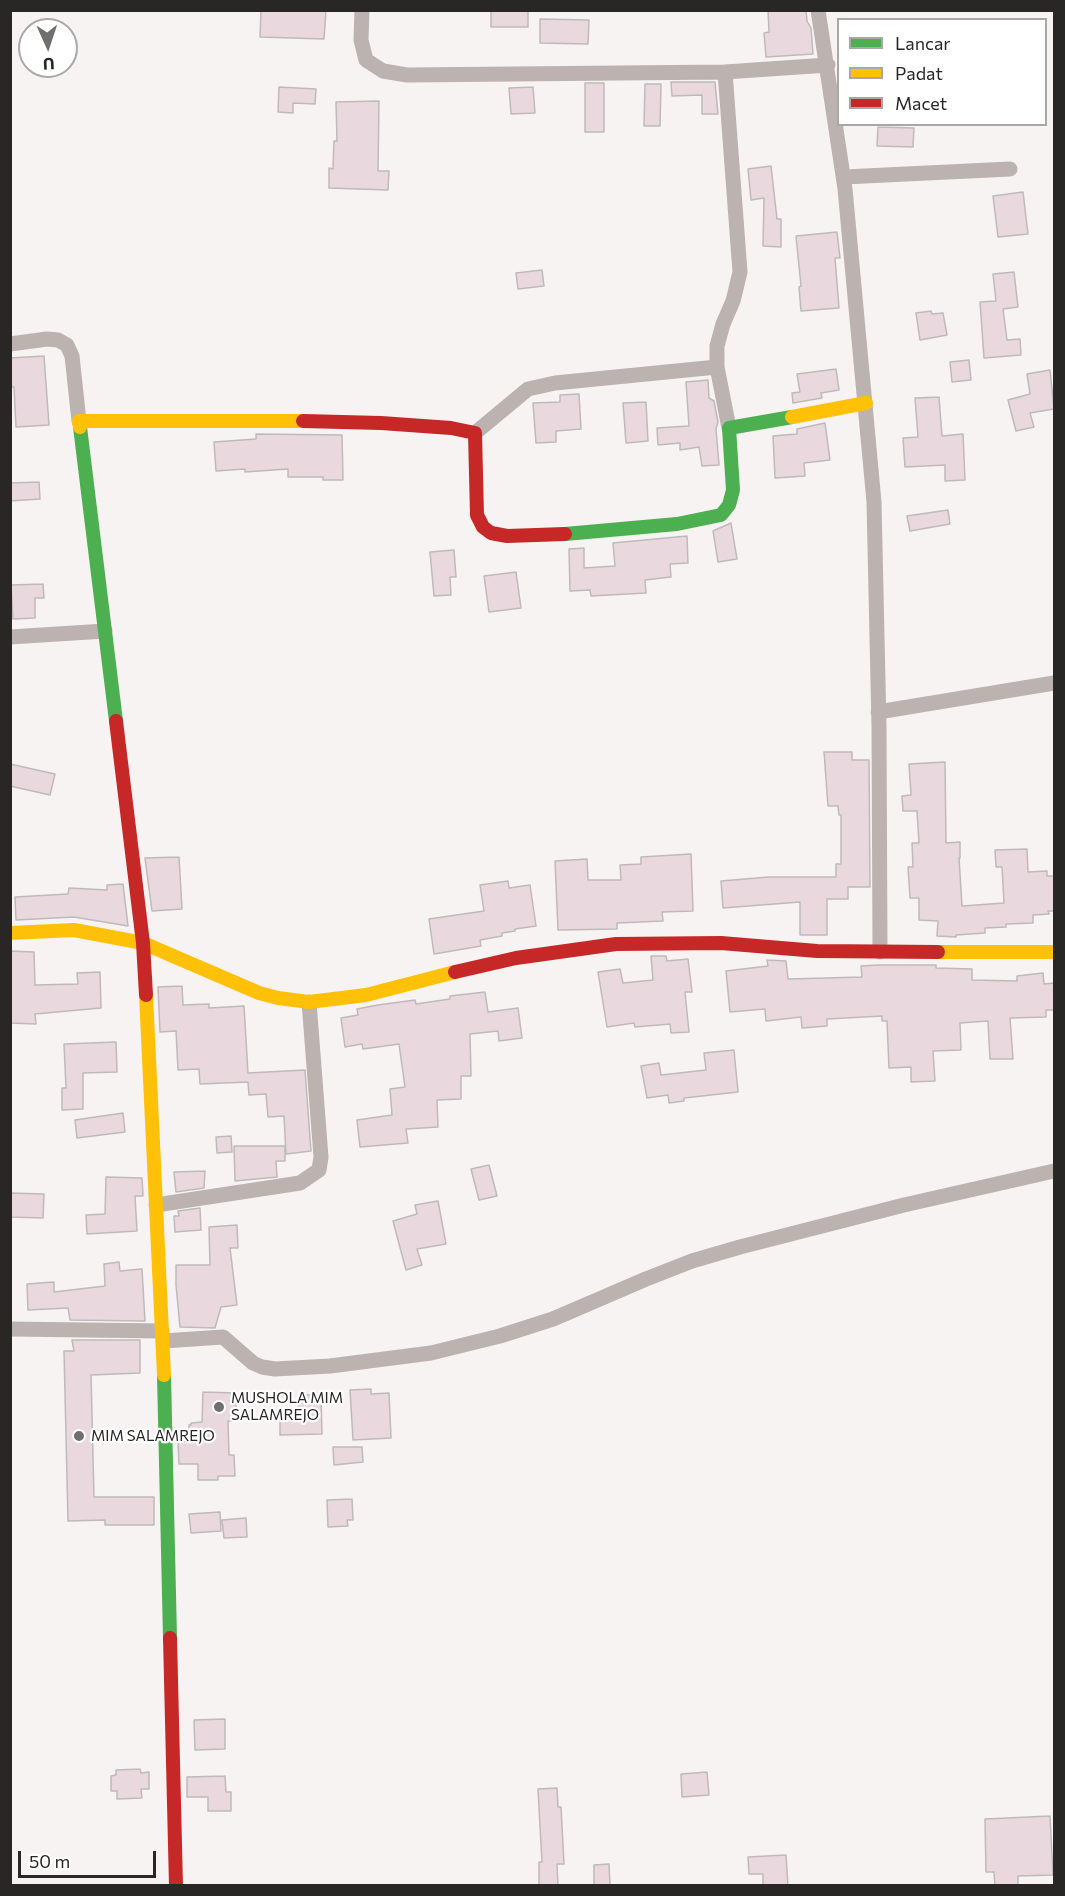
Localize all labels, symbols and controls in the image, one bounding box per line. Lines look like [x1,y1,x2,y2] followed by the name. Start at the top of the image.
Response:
[18,18,78,78] north arrow
[837,18,1047,126] legend
[895,32,951,54] text: Lancar
[43,55,55,74] text: U
[895,62,943,84] text: Padat
[895,92,947,114] text: Macet
[231,1389,343,1424] place label: MUSHOLA MIM SALAMREJO
[212,1400,226,1414] marker: MUSHOLA MIM SALAMREJO
[91,1427,215,1445] place label: MIM SALAMREJO
[72,1429,86,1443] marker: MIM SALAMREJO
[21,1839,159,1877] scale bar
[29,1850,70,1872] text: 50 m

